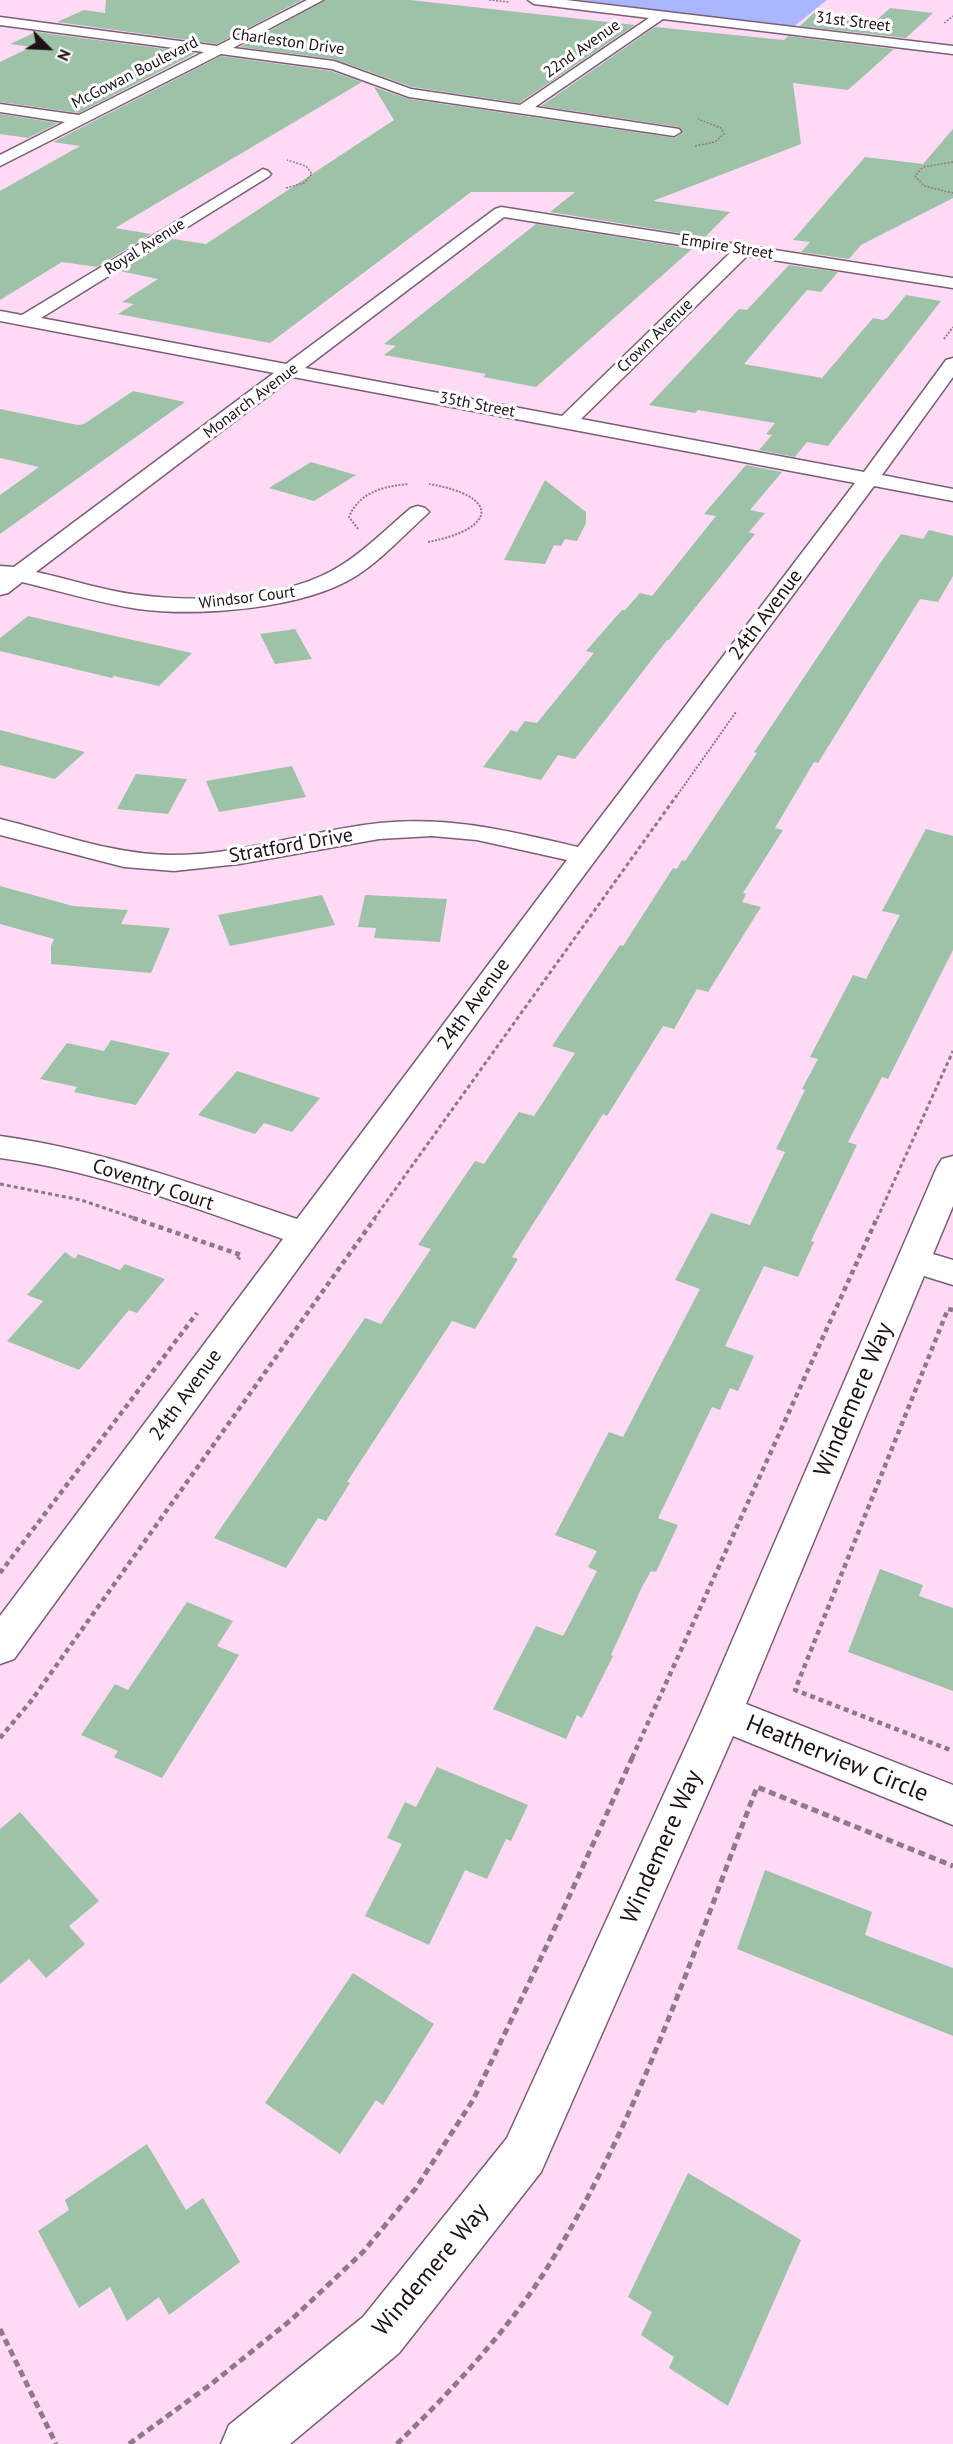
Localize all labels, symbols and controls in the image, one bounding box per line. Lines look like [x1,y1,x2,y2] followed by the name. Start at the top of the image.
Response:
[815,8,891,36] street label: 31st Street
[540,16,624,82] street label: 22nd Avenue
[18,18,78,78] north arrow
[230,25,346,59] street label: Charleston Drive
[69,33,201,113] street label: McGowan Boulevard
[53,46,76,64] text: N
[101,215,189,279] street label: Royal Avenue
[679,230,775,264] street label: Empire Street
[613,295,697,377] street label: Crown Avenue
[200,359,302,443] street label: Monarch Avenue
[437,388,517,422] street label: 35th Street
[724,565,808,665] street label: 24th Avenue
[198,583,296,613] street label: Windsor Court
[227,823,355,869] street label: Stratford Drive
[433,954,515,1054] street label: 24th Avenue
[89,1154,217,1216] street label: Coventry Court
[809,1318,899,1482] street label: Windemere Way
[145,1345,227,1445] street label: 24th Avenue
[742,1709,932,1809] street label: Heatherview Circle
[615,1766,709,1928] street label: Windemere Way
[367,2198,495,2342] street label: Windemere Way

